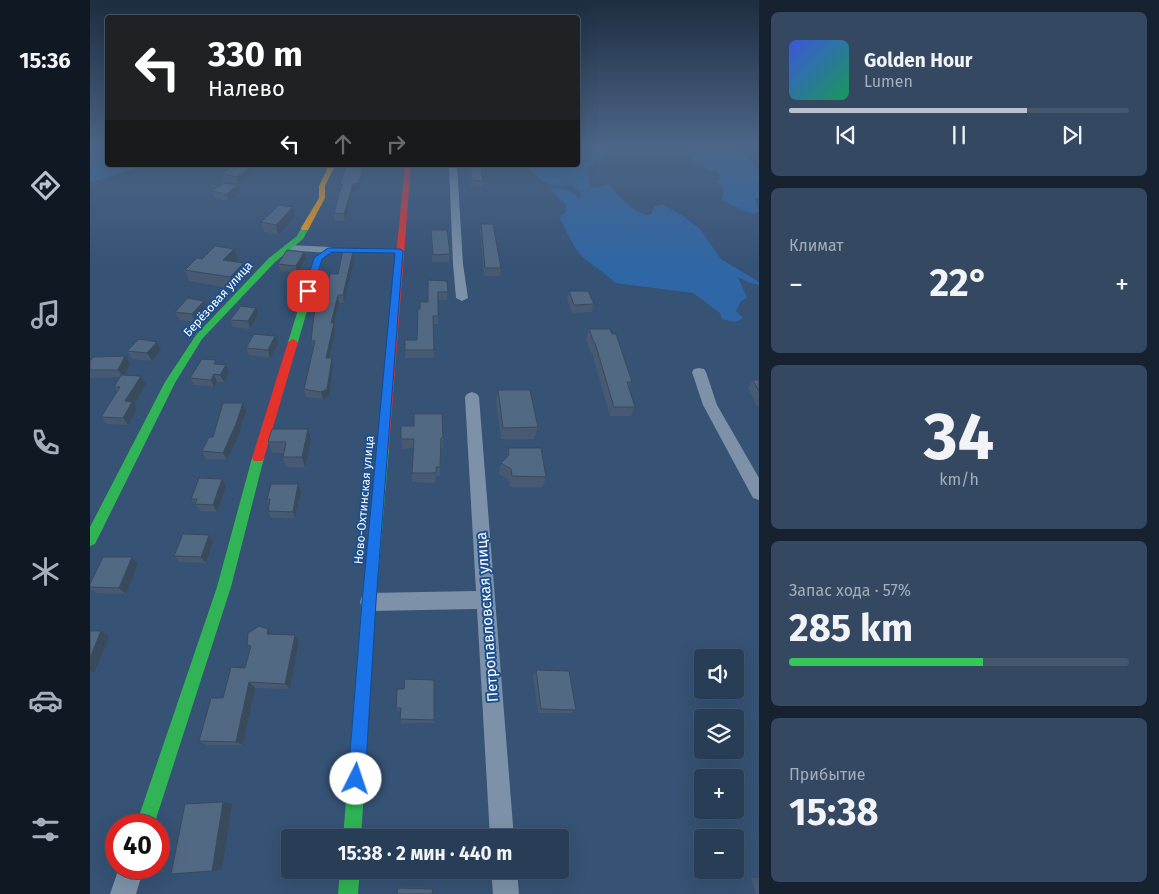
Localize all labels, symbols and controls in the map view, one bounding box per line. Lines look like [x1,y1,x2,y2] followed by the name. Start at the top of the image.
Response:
[208,33,303,75] text: 330 m
[125,35,190,100] icon: left
[19,47,71,74] text: 15:36
[864,49,973,72] text: Golden Hour
[864,72,913,91] text: Lumen
[208,75,285,102] text: Налево
[832,121,860,149] icon: previous
[945,121,973,149] icon: pause
[1058,121,1086,149] icon: next
[276,130,304,158] icon: left
[329,130,357,158] icon: ahead
[382,130,410,158] icon: right
[28,168,63,203] icon: directions
[789,236,844,255] text: Климат
[181,259,255,339] street label: Берёзовая улица
[929,260,989,306] text: 22°
[789,268,803,301] text: −
[1115,268,1129,301] text: +
[287,270,329,312] pin
[294,277,322,305] icon: arrive
[28,297,63,332] icon: music
[924,398,994,476] text: 34
[28,425,63,460] icon: phone
[351,435,377,565] street label: Ново-Охтинская улица
[939,470,979,489] text: km/h
[472,531,502,703] street label: Петропавловская улица
[28,554,63,589] icon: climate
[789,581,911,600] text: Запас хода · 57%
[789,605,913,651] text: 285 km
[694,649,744,879] map controls
[694,649,744,699] button: sound
[28,683,63,718] icon: car
[694,709,744,759] button: layers
[329,752,381,804] position arrow
[789,765,865,784] text: Прибытие
[694,769,744,819] button: +
[789,789,879,835] text: 15:38
[28,812,63,847] icon: filters
[105,814,170,879] speed limit sign: 40
[694,829,744,879] button: −
[338,842,512,865] text: 15:38 · 2 мин · 440 m

